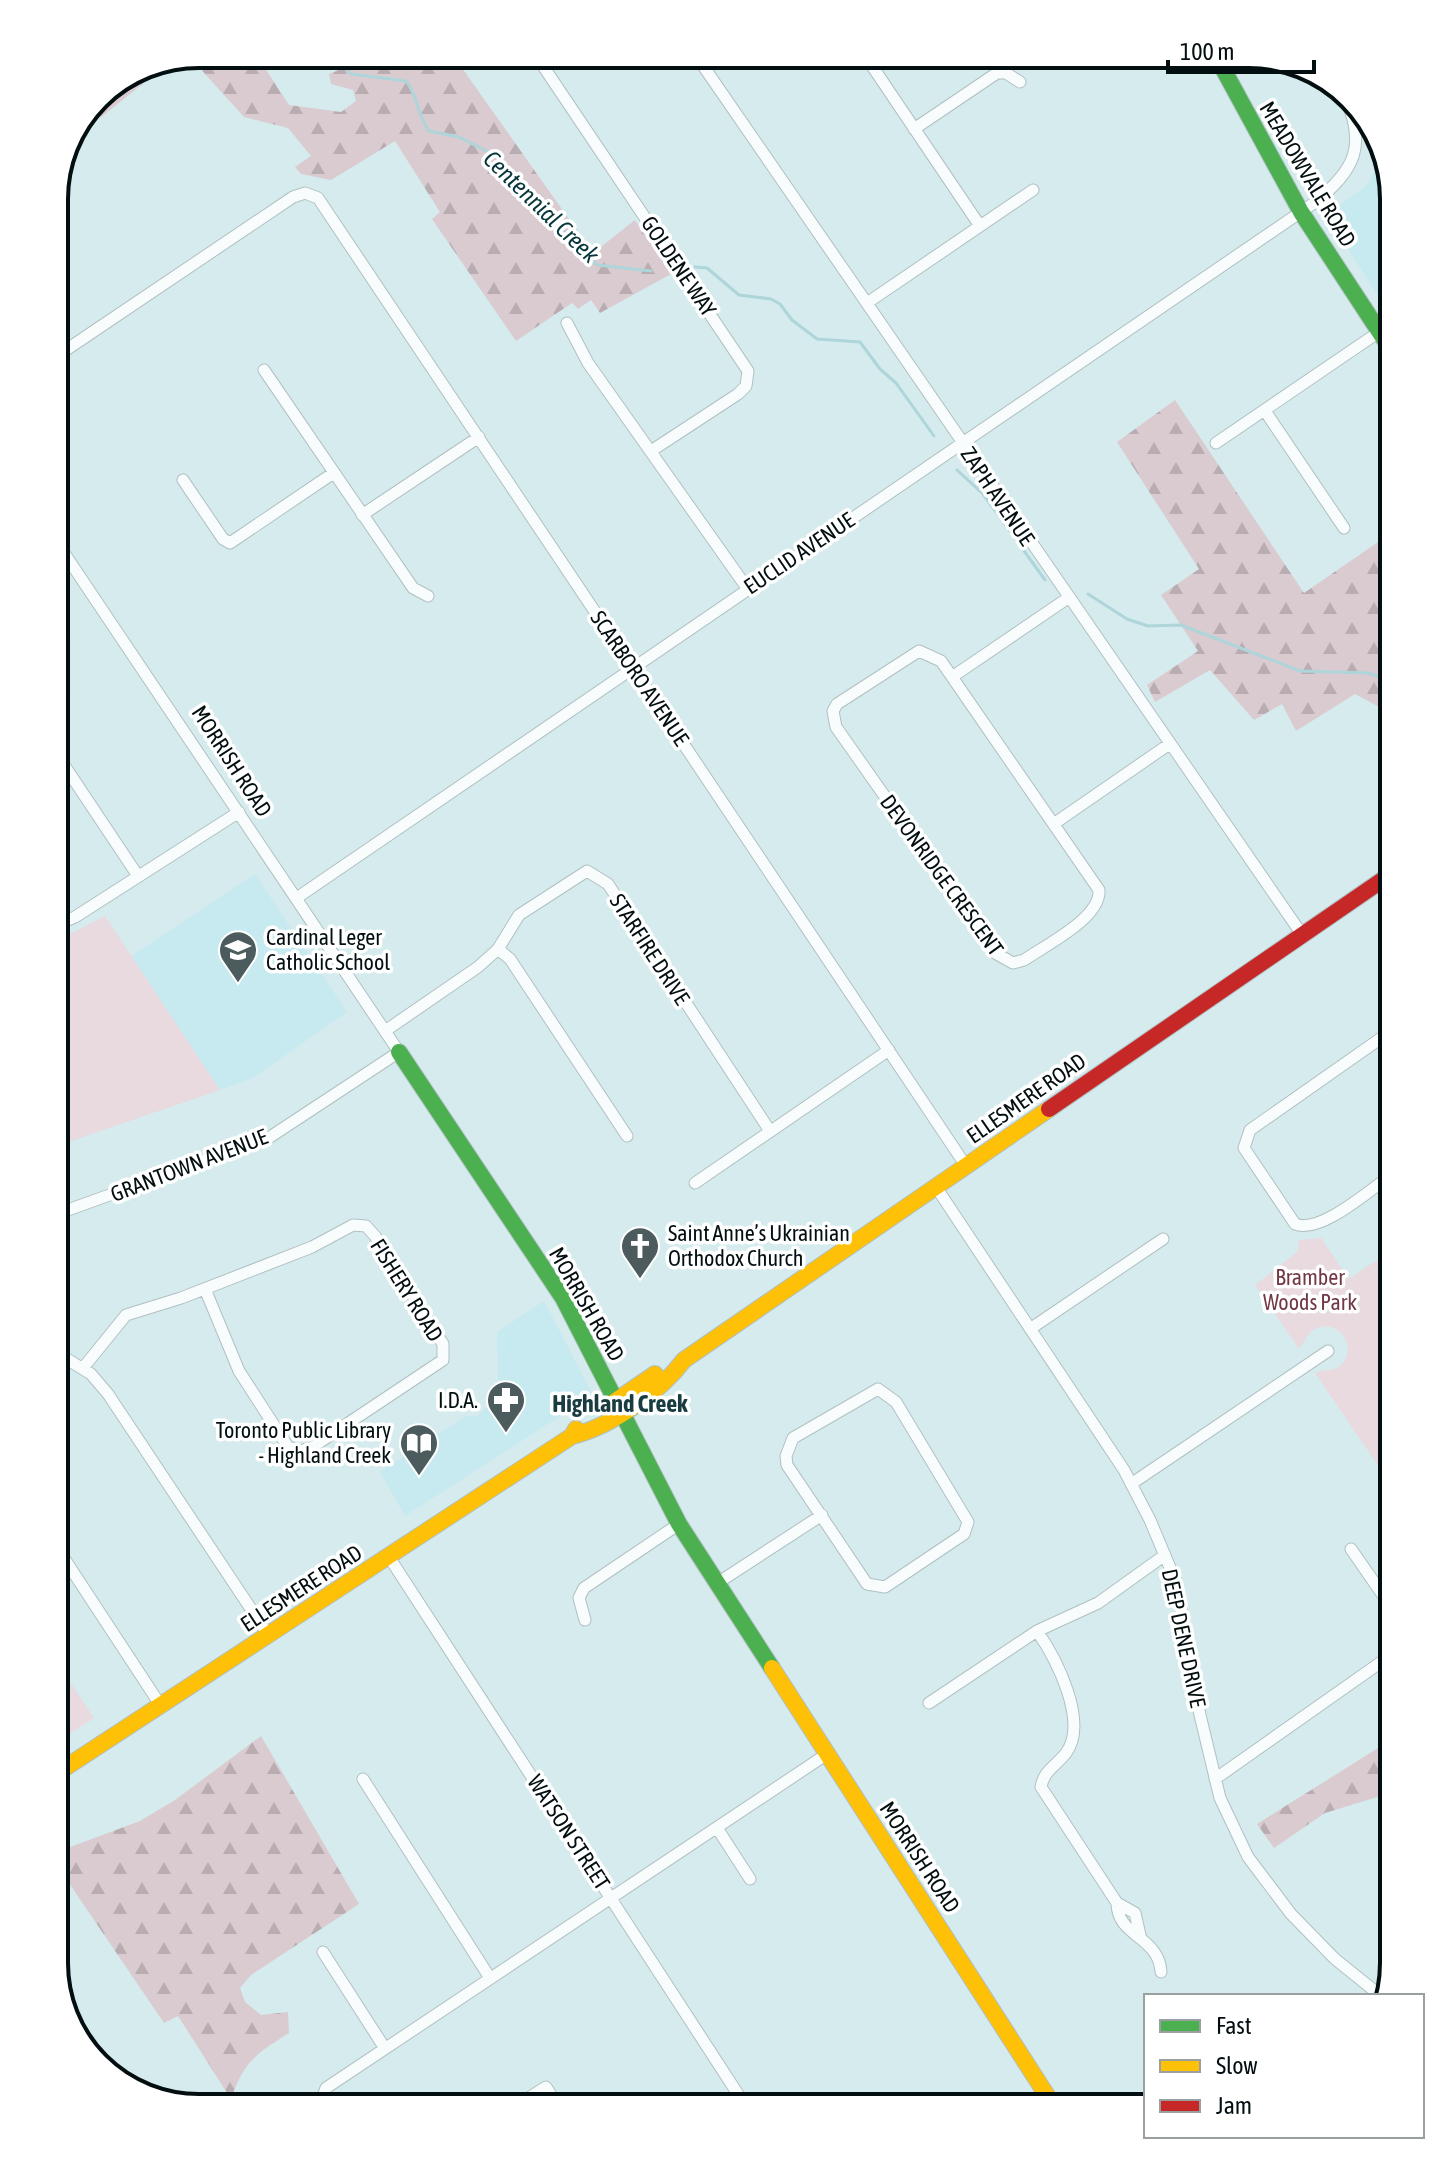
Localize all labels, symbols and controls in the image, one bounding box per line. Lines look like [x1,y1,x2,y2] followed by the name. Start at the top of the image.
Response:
[1168,24,1314,74] scale bar
[1180,38,1234,65] text: 100 m
[1254,97,1362,251] street label: MEADOWVALE ROAD
[478,145,605,269] water label: Centennial Creek
[636,211,722,321] street label: GOLDENE WAY
[956,442,1041,551] street label: ZAPH AVENUE
[739,506,860,599] street label: EUCLID AVENUE
[585,606,695,751] street label: SCARBORO AVENUE
[187,701,277,821] street label: MORRISH ROAD
[875,789,1009,961] street label: DEVONRIDGE CRESCENT
[605,889,696,1010] street label: STARFIRE DRIVE
[266,924,390,975] place label: Cardinal Leger Catholic School
[217,929,259,984] school or university icon: Cardinal Leger Catholic School
[962,1047,1090,1149] street label: ELLESMERE ROAD
[107,1123,272,1207] street label: GRANTOWN AVENUE
[668,1220,850,1271] place label: Saint Anne’s Ukrainian Orthodox Church
[619,1225,661,1280] church icon: Saint Anne’s Ukrainian Orthodox Church
[365,1234,449,1346] street label: FISHERY ROAD
[544,1243,630,1365] street label: MORRISH ROAD
[1263,1264,1357,1315] park label: Bramber Woods Park
[485,1379,527,1434] pharmacy icon: I.D.A.
[438,1387,478,1413] place label: I.D.A.
[552,1390,688,1417] district label: Highland Creek
[216,1417,391,1468] place label: Toronto Public Library - Highland Creek
[398,1422,440,1477] library icon: Toronto Public Library - Highland Creek
[236,1539,366,1637] street label: ELLESMERE ROAD
[1157,1566,1212,1710] street label: DEEP DENE DRIVE
[522,1770,616,1894] street label: WATSON STREET
[875,1797,965,1917] street label: MORRISH ROAD
[1144,1994,1424,2138] legend
[1216,2012,1252,2039] text: Fast
[1216,2052,1258,2079] text: Slow
[1216,2092,1252,2119] text: Jam

